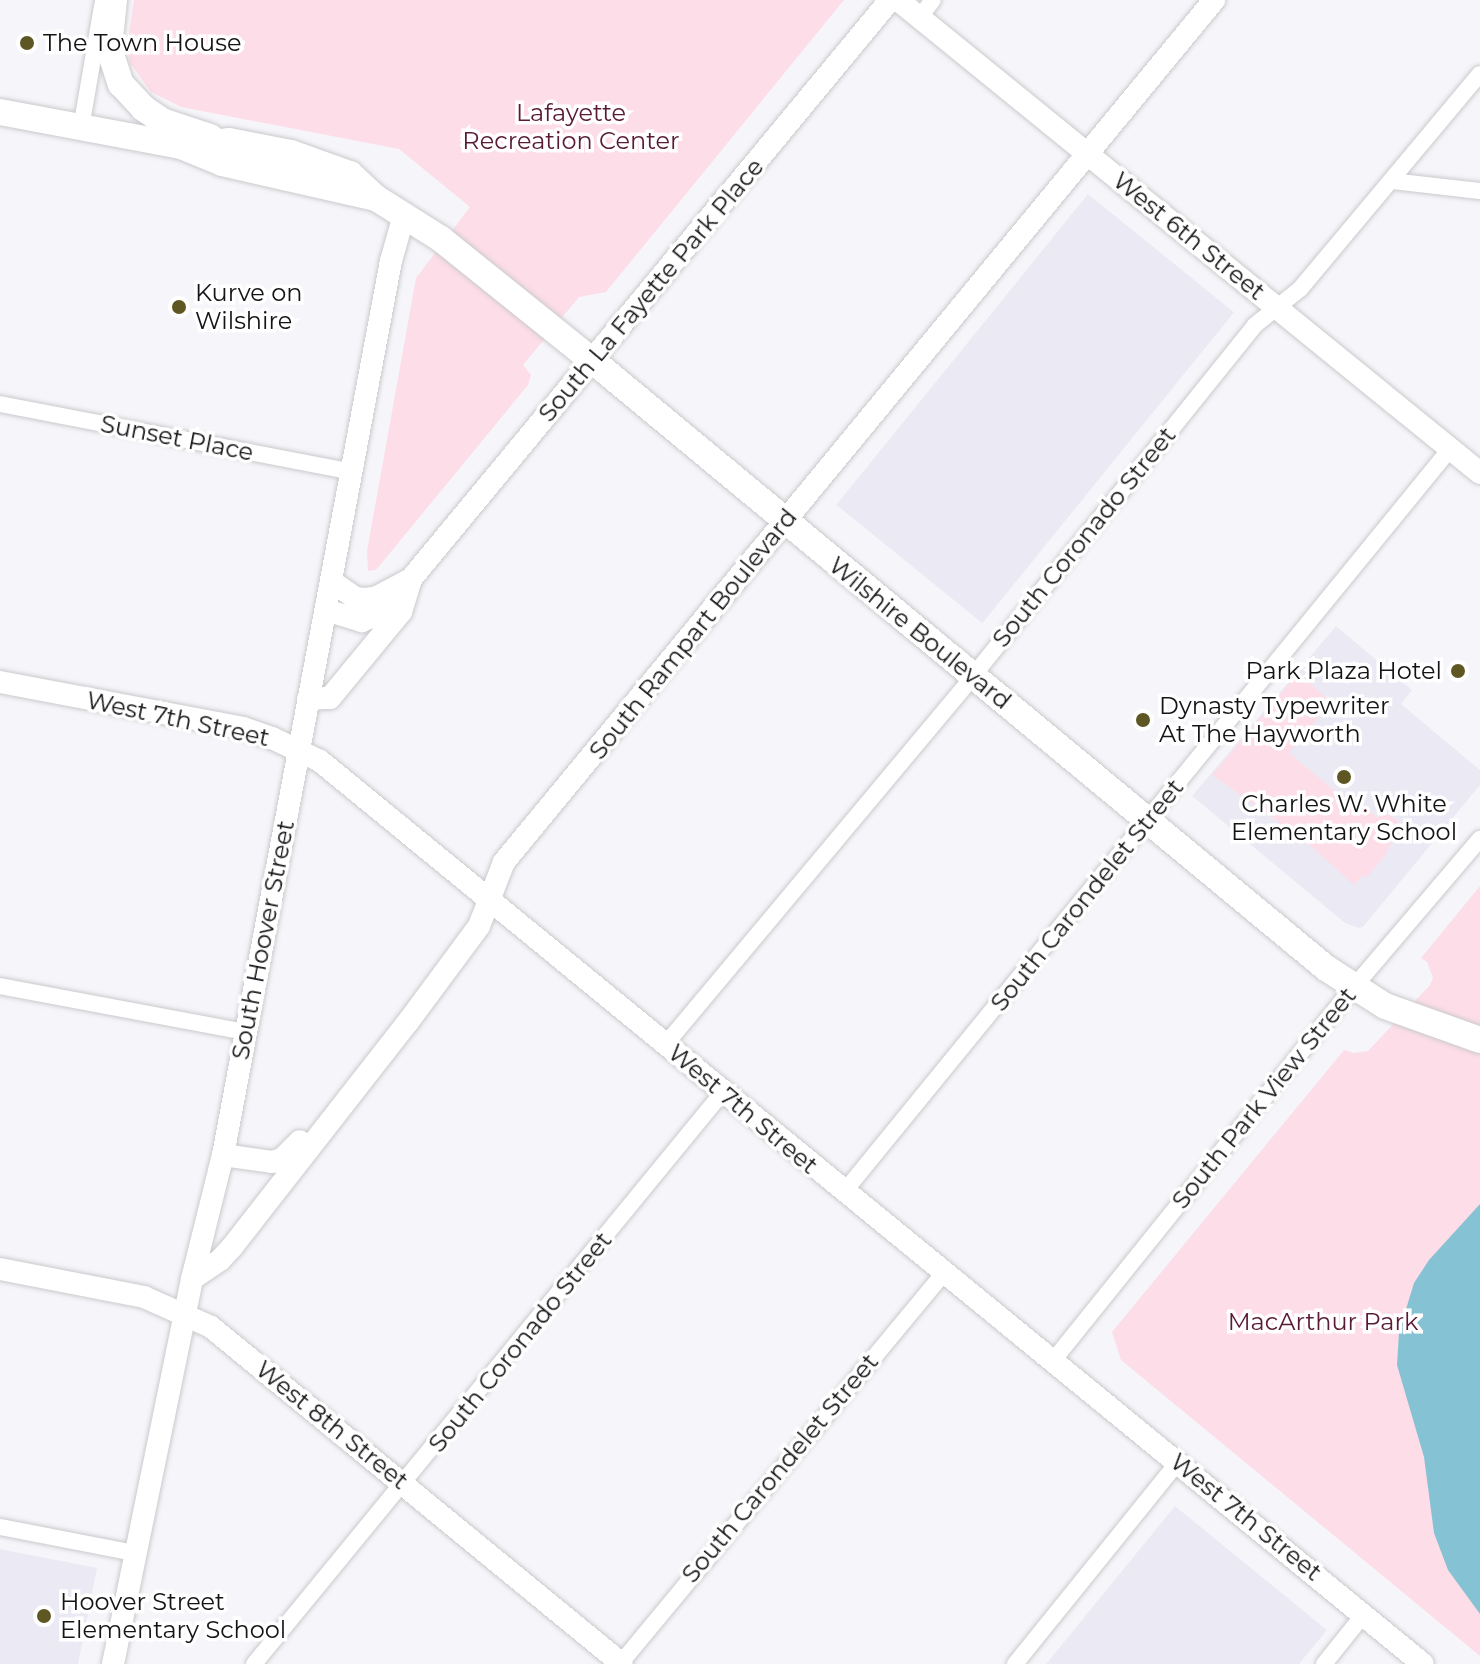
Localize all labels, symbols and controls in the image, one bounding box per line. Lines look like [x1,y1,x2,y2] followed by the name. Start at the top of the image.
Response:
[43,29,241,57] place label: The Town House
[18,34,36,52] marker: The Town House
[462,99,680,155] park label: Lafayette Recreation Center
[532,153,770,427] street label: South La Fayette Park Place
[1107,166,1271,306] street label: West 6th Street
[195,279,302,335] place label: Kurve on Wilshire
[170,298,188,316] marker: Kurve on Wilshire
[98,409,256,467] street label: Sunset Place
[986,421,1182,653] street label: South Coronado Street
[583,503,803,765] street label: South Rampart Boulevard
[823,551,1017,715] street label: Wilshire Boulevard
[1246,657,1442,685] place label: Park Plaza Hotel
[1449,662,1467,680] marker: Park Plaza Hotel
[84,686,272,752] street label: West 7th Street
[1159,692,1390,748] place label: Dynasty Typewriter At The Hayworth
[1134,711,1152,729] marker: Dynasty Typewriter At The Hayworth
[1335,768,1353,786] marker: Charles W. White Elementary School
[985,773,1189,1017] street label: South Carondelet Street
[1231,790,1457,846] place label: Charles W. White Elementary School
[226,818,300,1062] street label: South Hoover Street
[1166,982,1362,1214] street label: South Park View Street
[662,1038,824,1180] street label: West 7th Street
[422,1226,618,1458] street label: South Coronado Street
[1228,1308,1418,1336] park label: MacArthur Park
[676,1348,884,1588] street label: South Carondelet Street
[250,1355,414,1495] street label: West 8th Street
[1165,1447,1327,1587] street label: West 7th Street
[60,1588,286,1644] place label: Hoover Street Elementary School
[35,1607,53,1625] marker: Hoover Street Elementary School

